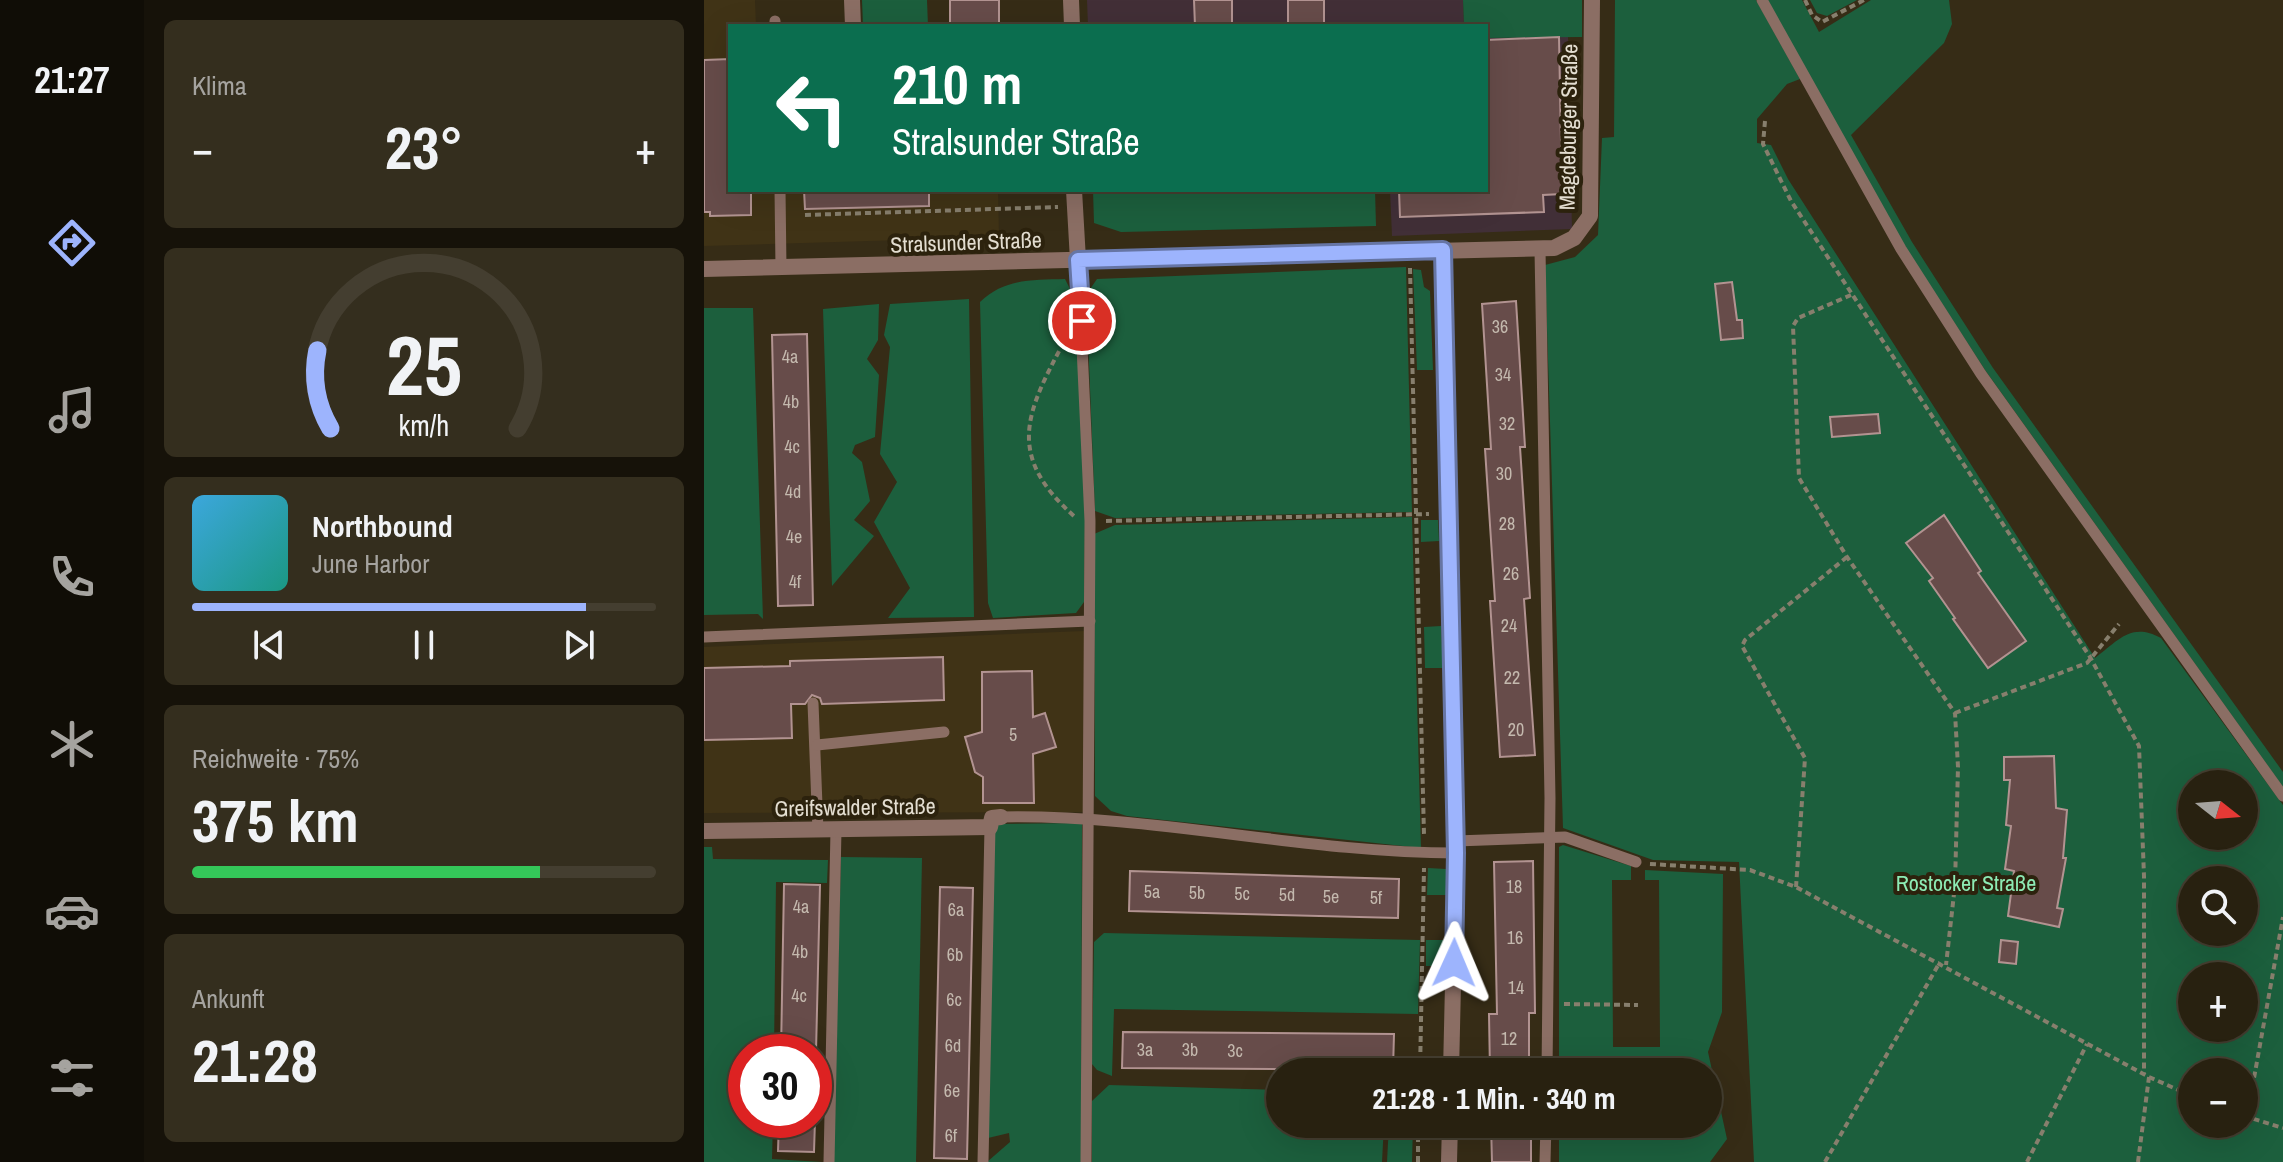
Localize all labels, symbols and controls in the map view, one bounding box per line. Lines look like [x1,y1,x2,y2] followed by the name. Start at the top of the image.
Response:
[1552,44,1584,210] street label: Magdeburger Straße
[892,46,1022,121] text: 210 m
[34,56,110,104] text: 21:27
[760,56,864,160] icon: left
[192,68,247,103] text: Klima
[385,107,463,188] text: 23°
[192,118,213,178] text: −
[635,118,656,178] text: +
[892,118,1140,166] text: Stralsunder Straße
[44,215,100,271] icon: directions
[890,224,1042,260] street label: Stralsunder Straße
[1048,287,1116,355] pin
[1060,299,1104,343] icon: arrive
[386,308,462,420] text: 25
[1492,314,1508,339] house number: 36
[782,344,798,369] house number: 4a
[1495,362,1511,387] house number: 34
[44,382,100,438] icon: music
[783,389,799,414] house number: 4b
[399,406,449,445] text: km/h
[1499,411,1515,436] house number: 32
[784,434,800,459] house number: 4c
[1496,461,1512,486] house number: 30
[785,479,801,504] house number: 4d
[312,506,453,546] text: Northbound
[1499,511,1515,536] house number: 28
[786,524,802,549] house number: 4e
[312,546,429,581] text: June Harbor
[44,549,100,605] icon: phone
[1503,561,1519,586] house number: 26
[789,569,802,594] house number: 4f
[1501,613,1517,638] house number: 24
[247,623,291,667] icon: previous
[402,623,446,667] icon: pause
[557,623,601,667] icon: next
[1504,665,1520,690] house number: 22
[44,716,100,772] icon: climate
[1508,717,1524,742] house number: 20
[1009,722,1017,747] house number: 5
[192,741,359,776] text: Reichweite · 75%
[2178,770,2258,850] north arrow
[2178,770,2258,1138] map controls
[192,780,359,861] text: 375 km
[774,791,936,823] street label: Greifswalder Straße
[2178,866,2258,946] button: search
[1896,868,2036,898] park label: Rostocker Straße
[1506,874,1522,899] house number: 18
[1144,879,1160,904] house number: 5a
[1189,880,1205,905] house number: 5b
[1234,881,1250,906] house number: 5c
[1279,882,1295,907] house number: 5d
[44,883,100,939] icon: car
[1323,884,1339,909] house number: 5e
[1370,885,1383,910] house number: 5f
[793,894,809,919] house number: 4a
[948,897,964,922] house number: 6a
[1412,921,1496,1005] position arrow
[1507,925,1523,950] house number: 16
[792,939,808,964] house number: 4b
[947,942,963,967] house number: 6b
[2178,962,2258,1042] button: +
[1508,975,1524,1000] house number: 14
[192,981,264,1016] text: Ankunft
[791,983,807,1008] house number: 4c
[946,987,962,1012] house number: 6c
[192,1020,318,1101] text: 21:28
[1501,1026,1517,1051] house number: 12
[945,1033,961,1058] house number: 6d
[728,1034,832,1138] speed limit sign: 30
[1137,1037,1153,1062] house number: 3a
[1182,1037,1198,1062] house number: 3b
[1227,1038,1243,1063] house number: 3c
[44,1050,100,1106] icon: filters
[2178,1058,2258,1138] button: −
[944,1078,960,1103] house number: 6e
[1372,1078,1616,1118] text: 21:28 · 1 Min. · 340 m
[945,1123,958,1148] house number: 6f

